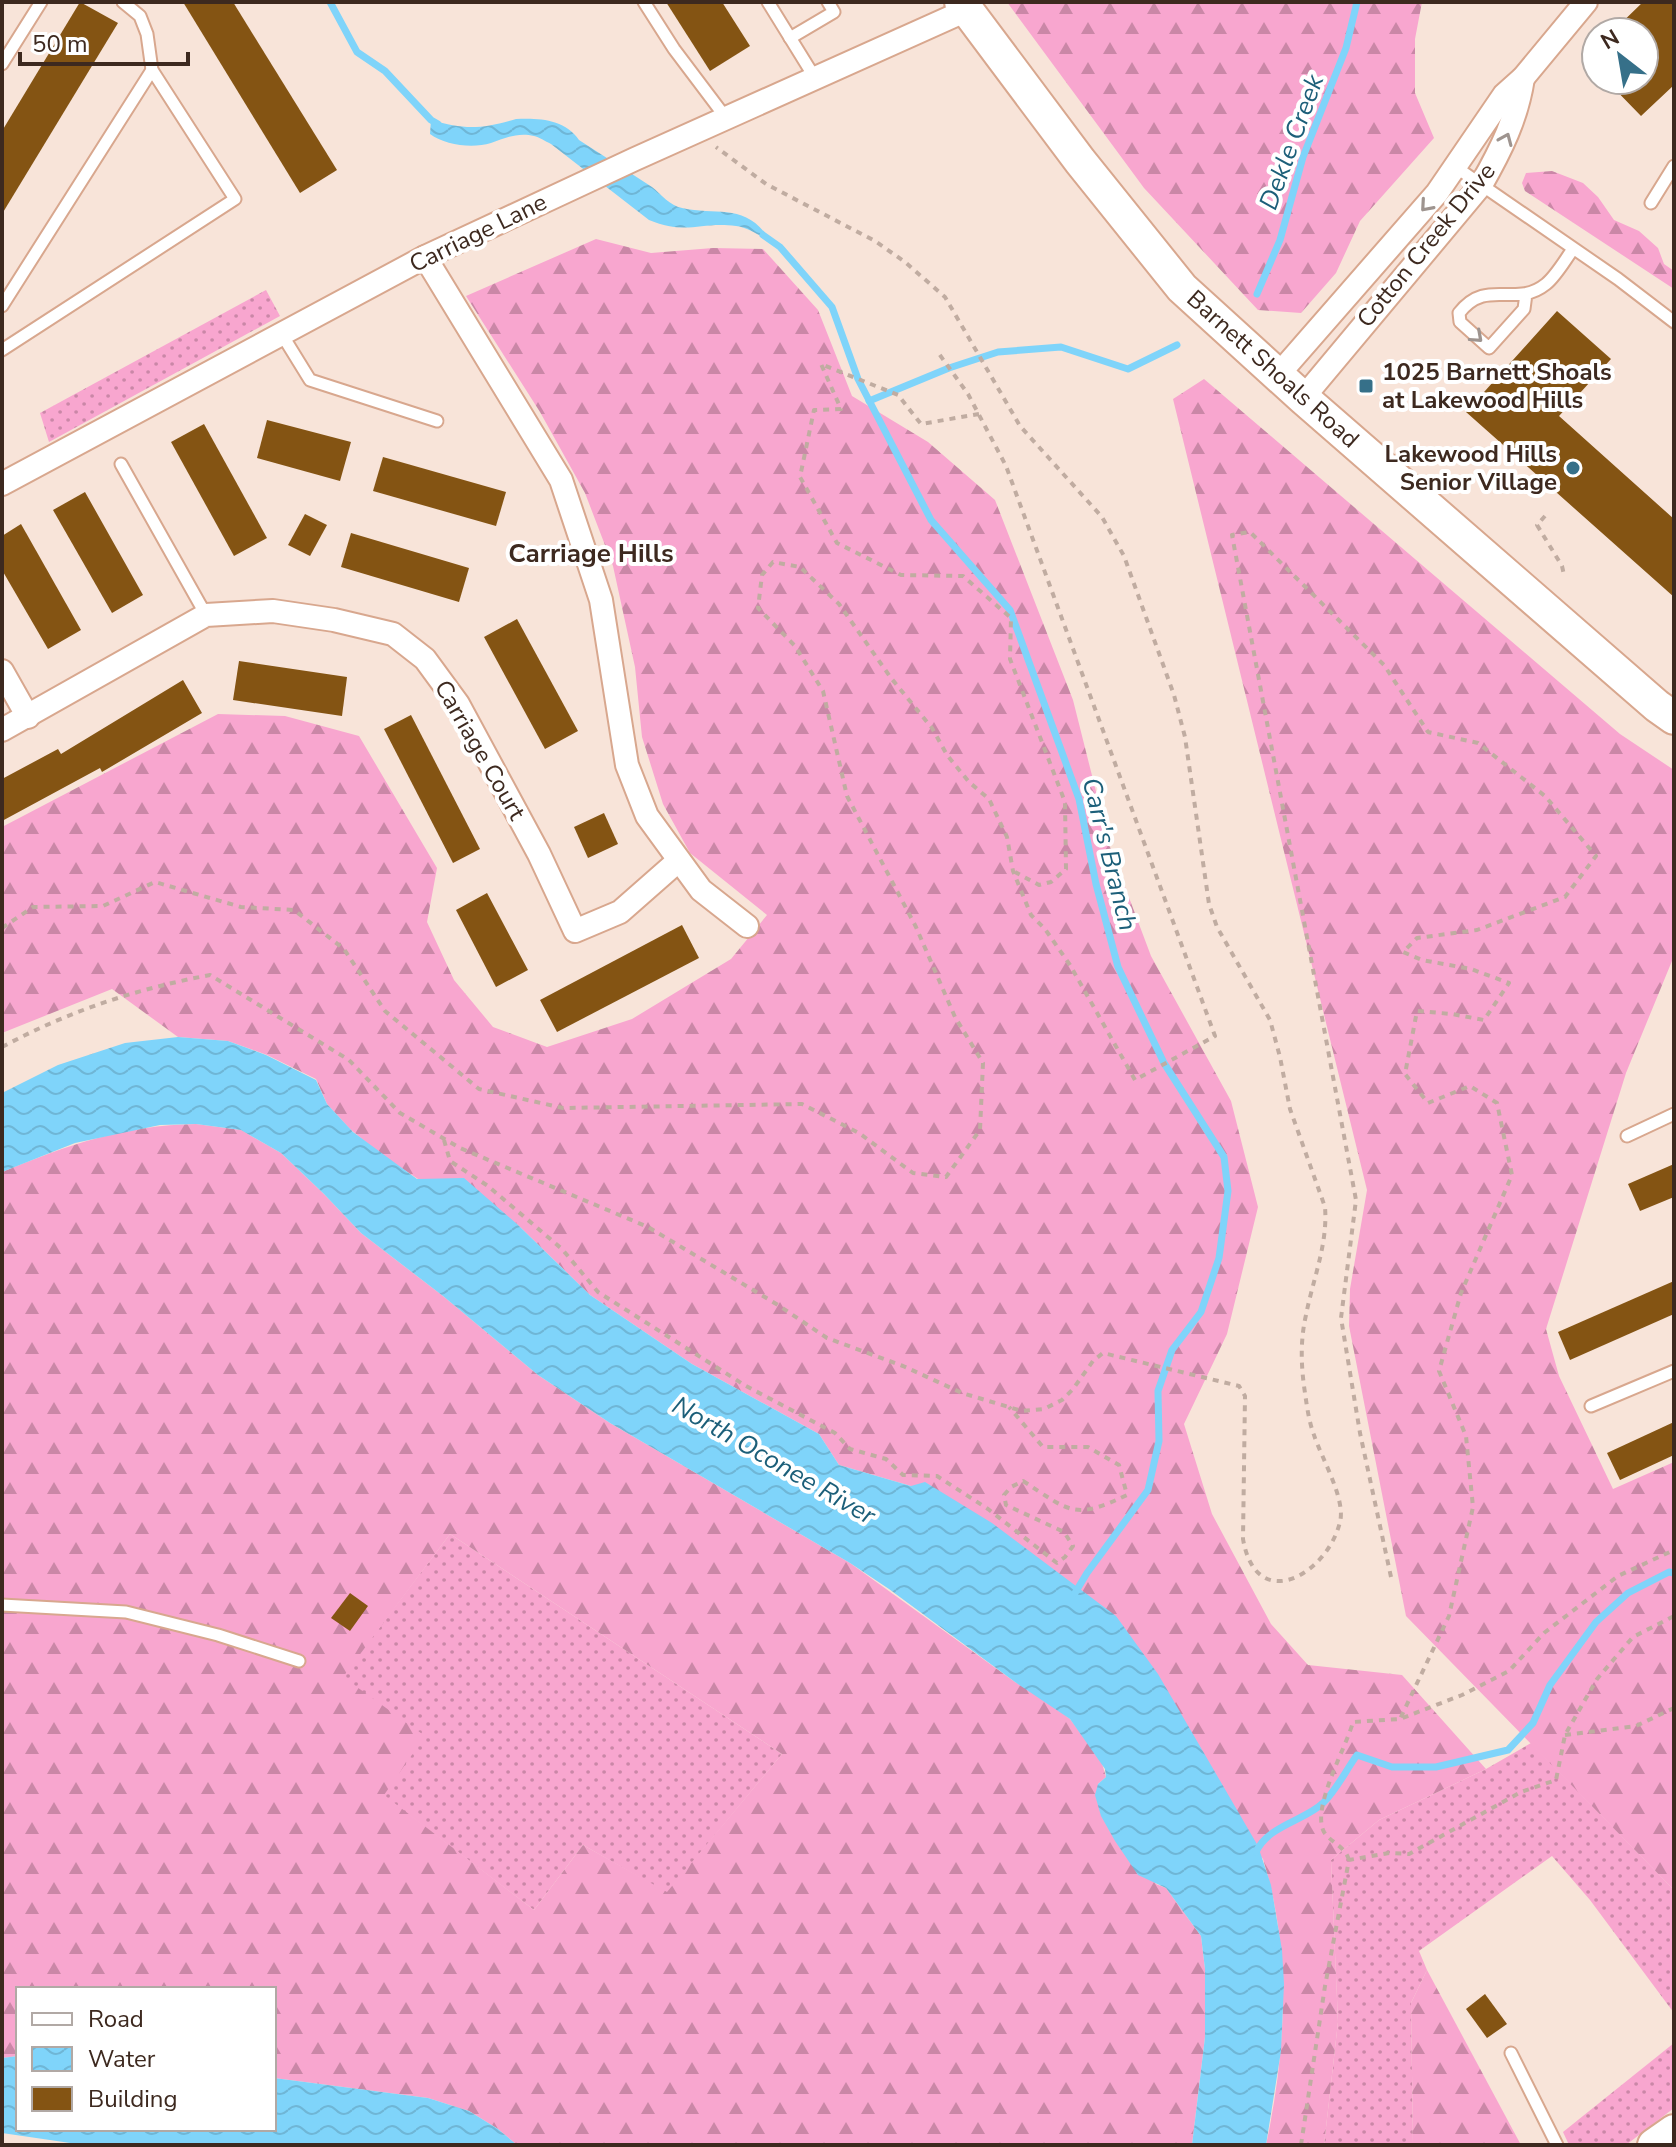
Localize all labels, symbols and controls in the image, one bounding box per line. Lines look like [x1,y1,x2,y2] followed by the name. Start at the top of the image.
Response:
[20,16,188,66] scale bar
[1580,16,1660,96] north arrow
[1595,23,1625,57] text: N
[32,28,88,60] text: 50 m
[1251,69,1332,215] water label: Dekle Creek
[1496,132,1512,147] one-way arrow
[1350,156,1502,334] street label: Cotton Creek Drive
[404,186,552,280] street label: Carriage Lane
[1421,197,1435,212] one-way arrow
[1180,283,1366,455] street label: Barnett Shoals Road
[1468,328,1482,343] one-way arrow
[1382,356,1612,416] place label: 1025 Barnett Shoals at Lakewood Hills
[1357,377,1375,395] marker: 1025 Barnett Shoals at Lakewood Hills
[1385,438,1557,498] place label: Lakewood Hills Senior Village
[1564,459,1582,477] marker: Lakewood Hills Senior Village
[508,536,674,571] district label: Carriage Hills
[427,674,533,826] street label: Carriage Court
[1074,774,1145,934] water label: Carr's Branch
[666,1388,882,1533] water label: North Oconee River
[16,1987,276,2131] legend
[88,2003,144,2035] text: Road
[88,2043,156,2075] text: Water
[88,2083,178,2115] text: Building

